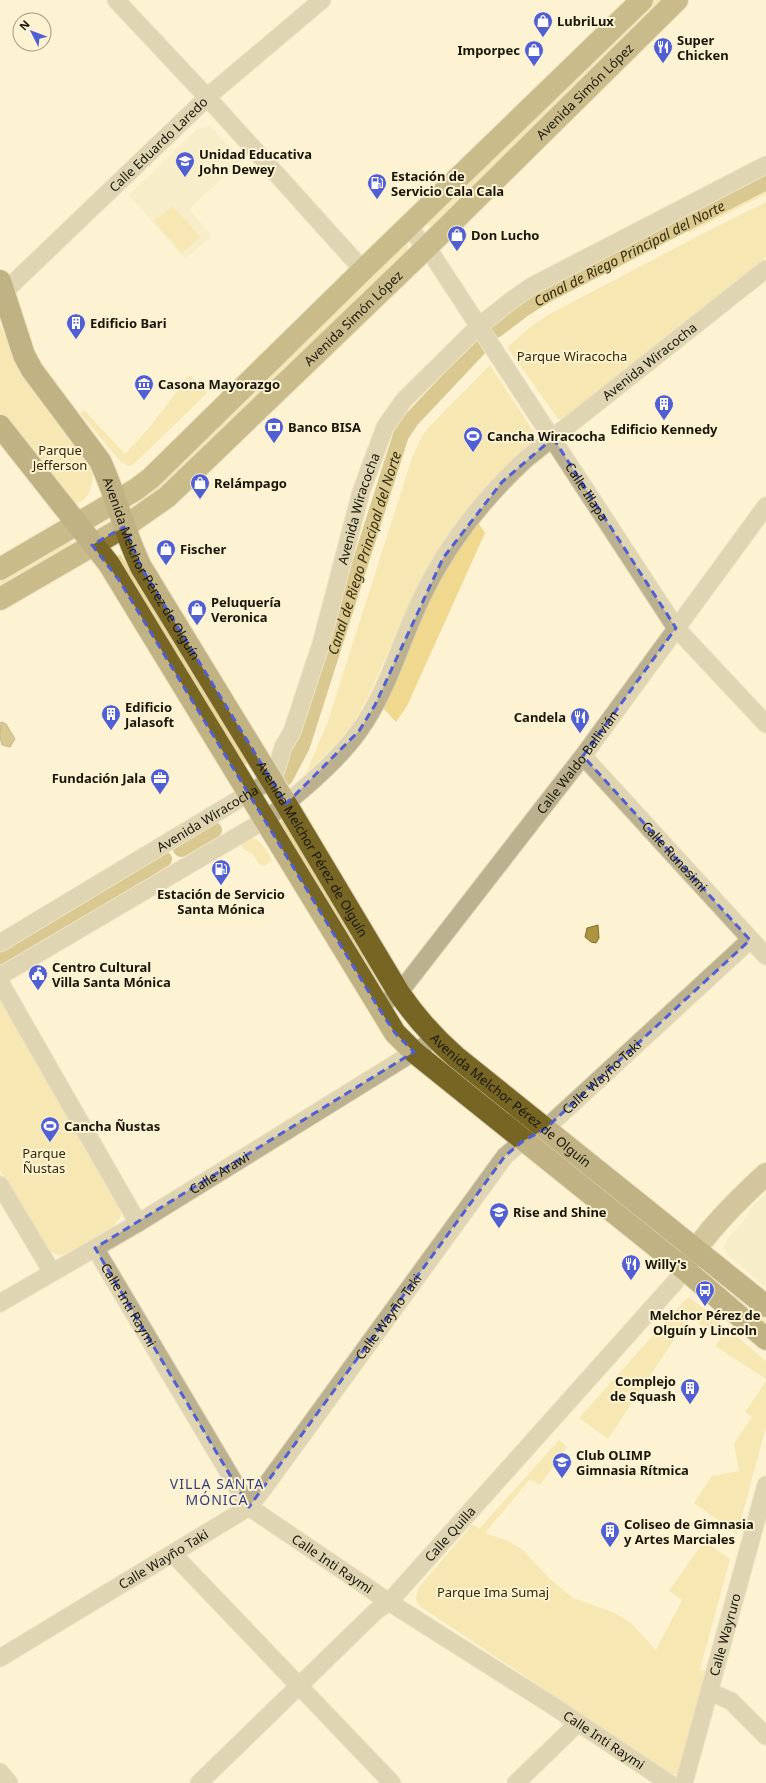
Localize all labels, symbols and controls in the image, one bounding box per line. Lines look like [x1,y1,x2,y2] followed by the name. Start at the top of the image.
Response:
[532,10,554,38] shop icon: LubriLux
[12,12,52,52] north arrow
[557,12,614,30] place label: LubriLux
[16,17,33,33] text: N
[677,31,729,64] place label: Super Chicken
[652,36,674,64] restaurant icon: Super Chicken
[523,39,545,67] shop icon: Imporpec
[532,39,637,144] street label: Avenida Simón López
[457,41,520,59] place label: Imporpec
[105,93,212,196] street label: Calle Eduardo Laredo
[198,145,312,178] place label: Unidad Educativa John Dewey
[174,150,196,178] school or university icon: Unidad Educativa John Dewey
[391,167,504,200] place label: Estación de Servicio Cala Cala
[366,172,388,200] fuel station icon: Estación de Servicio Cala Cala
[530,196,728,310] water label: Canal de Riego Principal del Norte
[446,224,468,252] shop icon: Don Lucho
[471,226,539,244] place label: Don Lucho
[300,266,406,370] street label: Avenida Simón López
[65,312,87,340] building icon: Edificio Bari
[90,314,167,332] place label: Edificio Bari
[598,318,700,404] street label: Avenida Wiracocha
[517,347,627,365] park label: Parque Wiracocha
[133,373,155,401] museum icon: Casona Mayorazgo
[158,375,280,393] place label: Casona Mayorazgo
[653,393,675,421] building icon: Edificio Kennedy
[263,416,285,444] bank icon: Banco BISA
[288,418,361,436] place label: Banco BISA
[610,420,718,438] place label: Edificio Kennedy
[462,425,484,453] sports icon: Cancha Wiracocha
[487,427,605,445] place label: Cancha Wiracocha
[31,441,87,474] park label: Parque Jefferson
[322,449,405,657] water label: Canal de Riego Principal del Norte
[333,450,384,567] street label: Avenida Wiracocha
[561,459,613,524] street label: Calle Illapa
[189,472,211,500] shop icon: Relámpago
[214,474,287,492] place label: Relámpago
[99,475,205,663] street label: Avenida Melchor Pérez de Olguín
[155,538,177,566] shop icon: Fischer
[180,540,226,558] place label: Fischer
[211,593,281,626] place label: Peluquería Veronica
[186,598,208,626] shop icon: Peluquería Veronica
[124,698,174,731] place label: Edificio Jalasoft
[100,703,122,731] building icon: Edificio Jalasoft
[569,706,591,734] restaurant icon: Candela
[532,707,623,818] street label: Calle Waldo Ballivián
[514,708,566,726] place label: Candela
[253,757,372,940] street label: Avenida Melchor Pérez de Olguín
[149,767,171,795] office icon: Fundación Jala
[52,769,146,787] place label: Fundación Jala
[153,781,262,856] street label: Avenida Wiracocha
[638,817,712,895] street label: Calle Runasimi
[210,858,232,886] fuel station icon: Estación de Servicio Santa Mónica
[157,885,285,918] place label: Estación de Servicio Santa Mónica
[52,958,171,991] place label: Centro Cultural Villa Santa Mónica
[27,963,49,991] public building icon: Centro Cultural Villa Santa Mónica
[427,1029,595,1171] street label: Avenida Melchor Pérez de Olguín
[558,1036,645,1118] street label: Calle Wayño Taki
[39,1115,61,1143] sports icon: Cancha Ñustas
[64,1117,160,1135] place label: Cancha Ñustas
[22,1144,66,1177] park label: Parque Ñustas
[186,1147,253,1198] street label: Calle Arawi
[488,1201,510,1229] school or university icon: Rise and Shine
[513,1203,607,1221] place label: Rise and Shine
[620,1253,642,1281] restaurant icon: Willy's
[645,1255,687,1273] place label: Willy's
[97,1260,161,1350] street label: Calle Inti Raymi
[351,1270,425,1363] street label: Calle Wayño Taki
[694,1279,716,1307] bus stop icon: Melchor Pérez de Olguín y Lincoln
[649,1306,761,1339] place label: Melchor Pérez de Olguín y Lincoln
[610,1372,676,1405] place label: Complejo de Squash
[679,1377,701,1405] building icon: Complejo de Squash
[576,1446,689,1479] place label: Club OLIMP Gimnasia Rítmica
[551,1451,573,1479] school or university icon: Club OLIMP Gimnasia Rítmica
[170,1474,264,1509] district label: VILLA SANTA MÓNICA
[420,1502,479,1565] street label: Calle Quilla
[624,1515,754,1548] place label: Coliseo de Gimnasia y Artes Marciales
[599,1520,621,1548] building icon: Coliseo de Gimnasia y Artes Marciales
[115,1525,212,1593] street label: Calle Wayño Taki
[288,1530,376,1597] street label: Calle Inti Raymi
[437,1583,549,1601] park label: Parque Ima Sumaj
[705,1591,745,1678] street label: Calle Wayruro
[560,1706,648,1774] street label: Calle Inti Raymi

